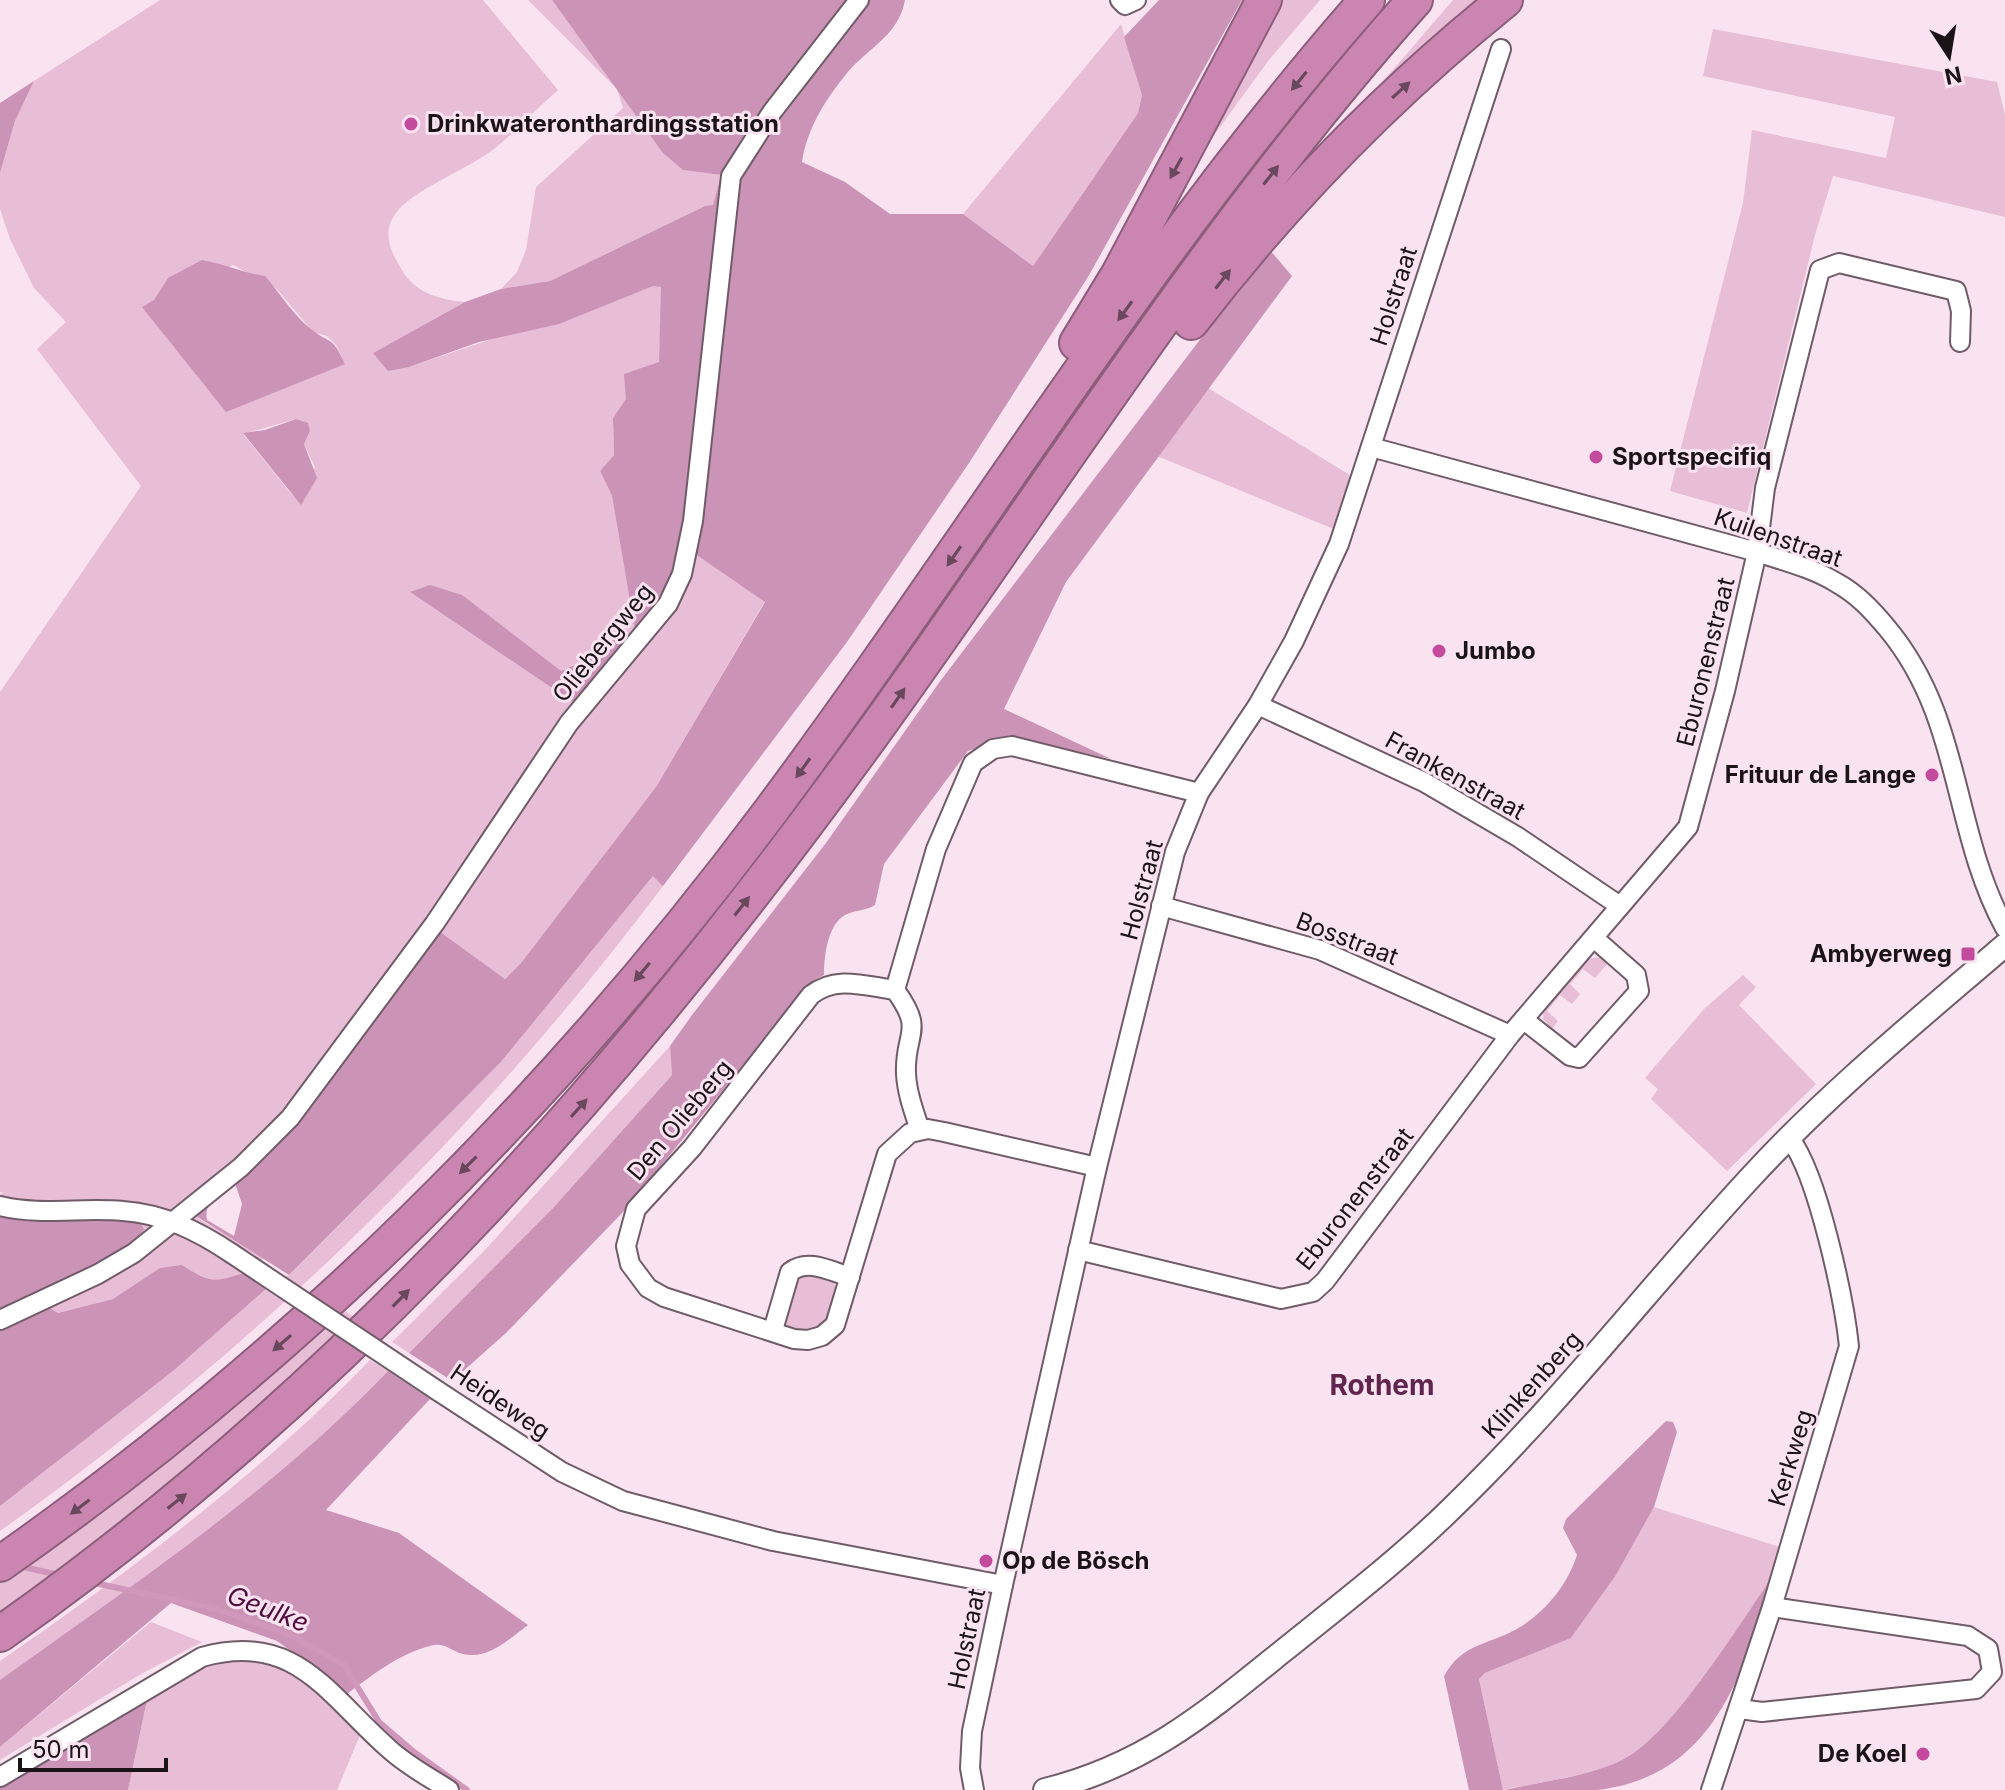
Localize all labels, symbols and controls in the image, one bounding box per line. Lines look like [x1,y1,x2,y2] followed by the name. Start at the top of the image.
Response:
[1909,16,1989,96] north arrow
[1942,61,1964,90] text: N
[1291,71,1308,91] one-way arrow
[1392,82,1411,100] one-way arrow
[427,109,779,138] place label: Drinkwateronthardingsstation
[402,115,420,133] marker: Drinkwateronthardingsstation
[1170,157,1183,180] one-way arrow
[1263,165,1279,185] one-way arrow
[1364,243,1423,349] street label: Holstraat
[1215,269,1231,289] one-way arrow
[1118,300,1133,321] one-way arrow
[1612,442,1771,471] place label: Sportspecifiq
[1587,448,1605,466] marker: Sportspecifiq
[1710,502,1846,573] street label: Kuilenstraat
[947,545,962,566] one-way arrow
[1671,574,1741,749] street label: Eburonenstraat
[546,578,659,708] street label: Oliebergweg
[1455,636,1536,665] place label: Jumbo
[1430,642,1448,660] marker: Jumbo
[890,687,905,708] one-way arrow
[1380,725,1530,826] street label: Frankenstraat
[795,757,811,778] one-way arrow
[1725,760,1916,789] place label: Frituur de Lange
[1923,766,1941,784] marker: Frituur de Lange
[1114,837,1169,943] street label: Holstraat
[734,896,750,916] one-way arrow
[1292,906,1403,971] street label: Bosstraat
[1810,939,1952,968] place label: Ambyerweg
[1959,945,1977,963] marker: Ambyerweg
[634,962,651,982] one-way arrow
[621,1054,738,1186] street label: Den Olieberg
[569,1098,587,1117] one-way arrow
[1290,1121,1419,1276] street label: Eburonenstraat
[459,1155,478,1174] one-way arrow
[391,1289,410,1308] one-way arrow
[1476,1325,1587,1444] street label: Klinkenberg
[272,1333,291,1351] one-way arrow
[445,1358,556,1445] street label: Heideweg
[1329,1368,1435,1402] district label: Rothem
[1762,1406,1819,1510] street label: Kerkweg
[167,1493,187,1509] one-way arrow
[70,1498,90,1514] one-way arrow
[1002,1546,1150,1575] place label: Op de Bösch
[977,1552,995,1570] marker: Op de Bösch
[223,1579,313,1638] water label: Geulke
[942,1586,991,1692] street label: Holstraat
[20,1722,166,1772] scale bar
[32,1735,90,1764] text: 50 m
[1818,1739,1907,1768] place label: De Koel
[1914,1745,1932,1763] marker: De Koel

